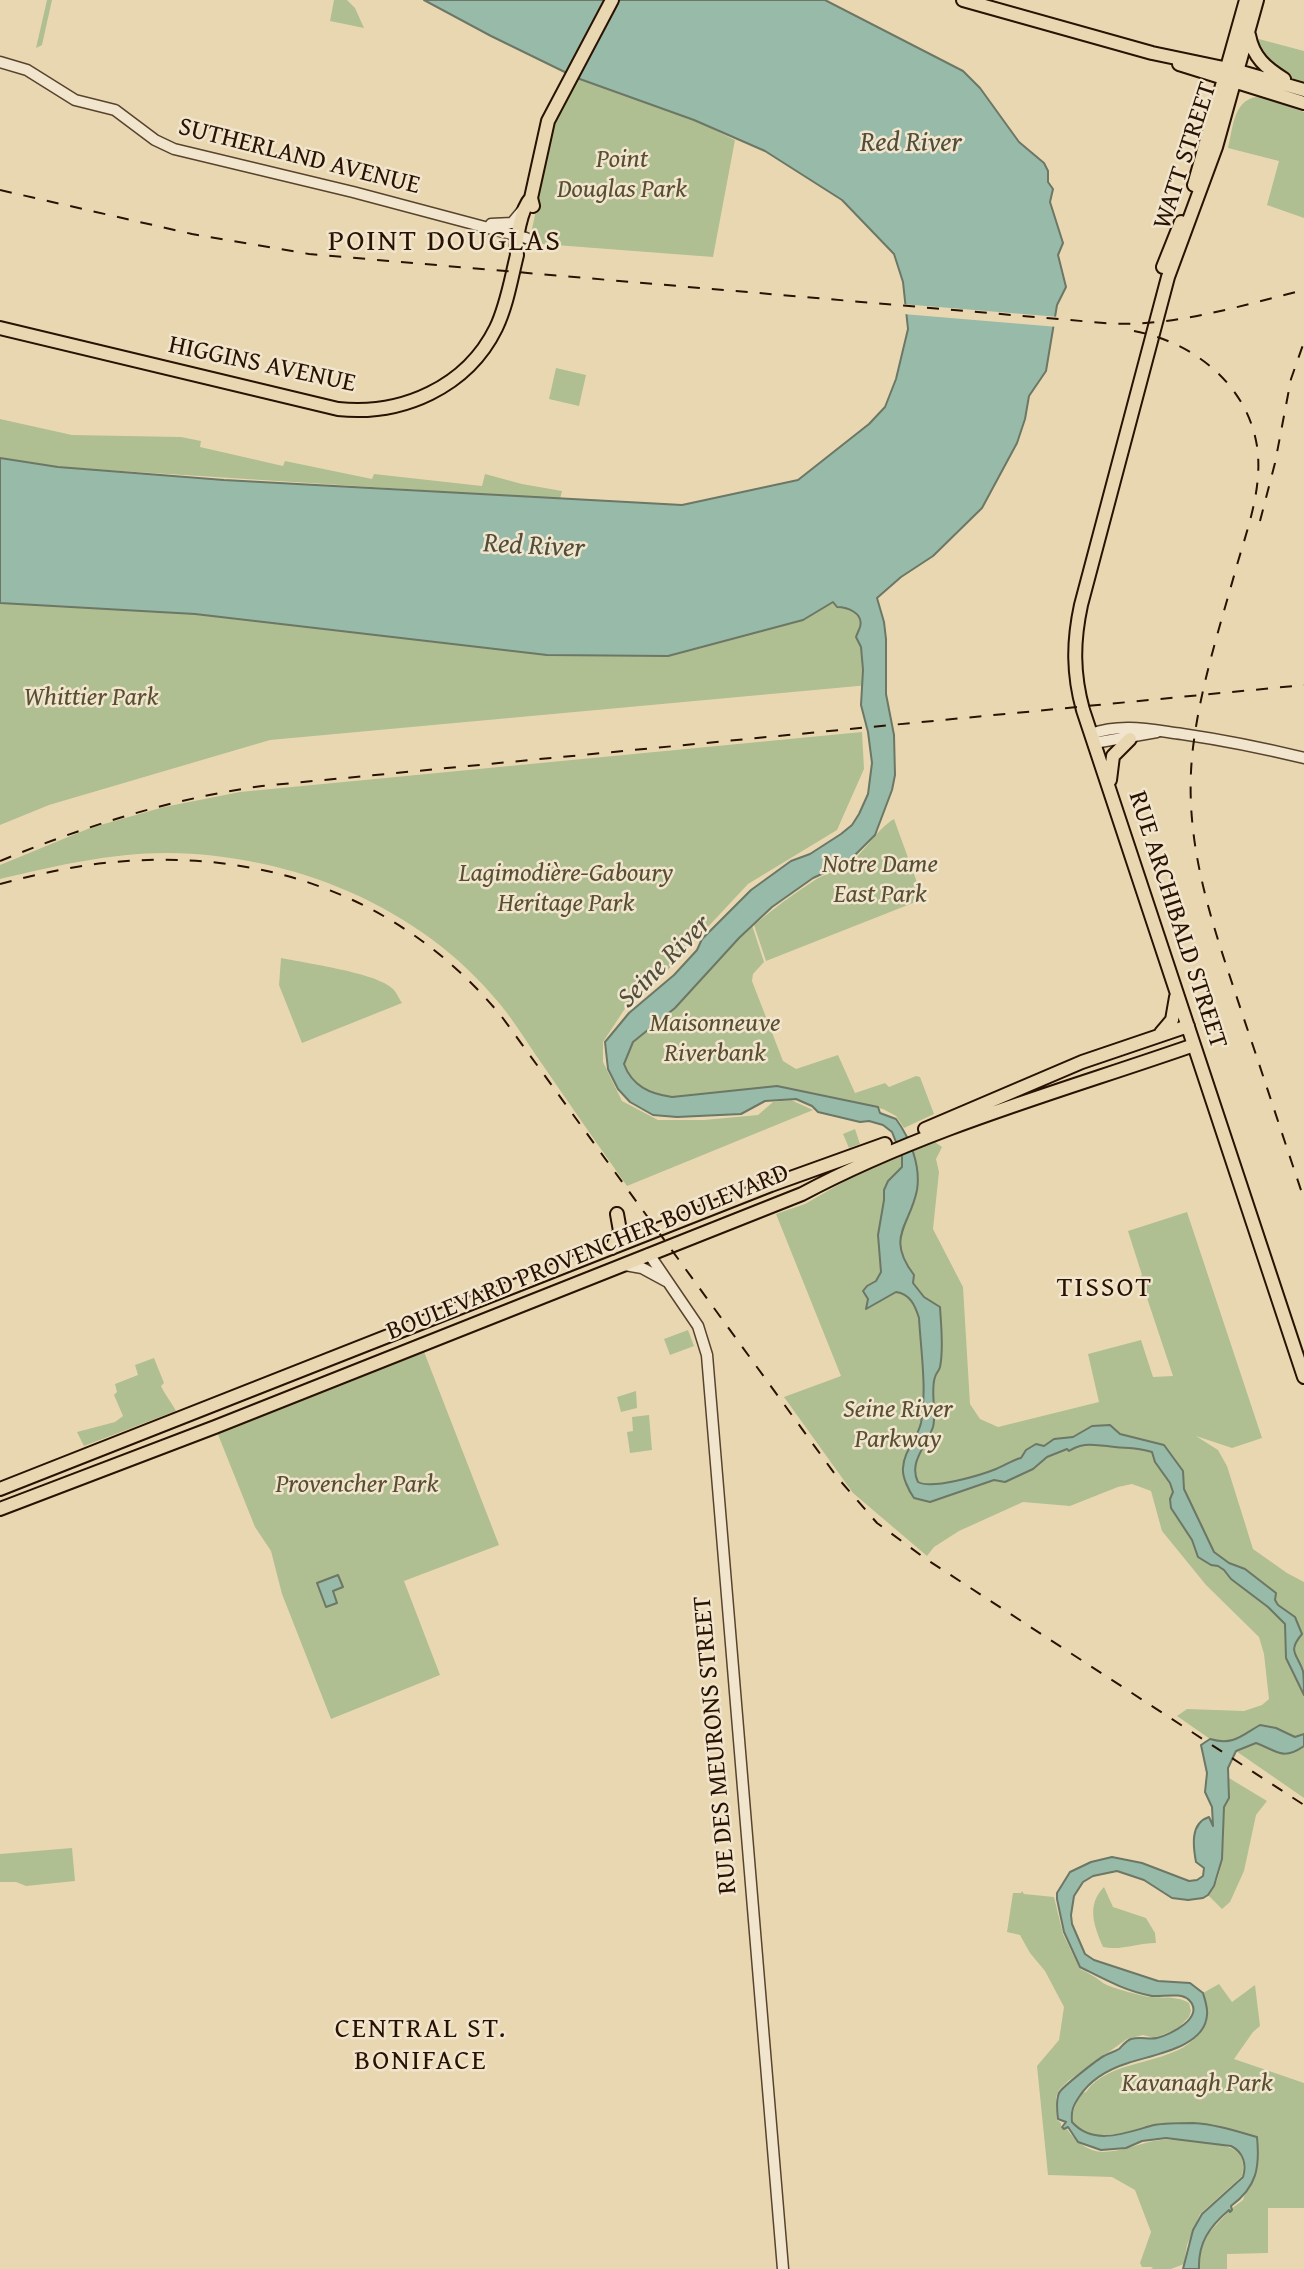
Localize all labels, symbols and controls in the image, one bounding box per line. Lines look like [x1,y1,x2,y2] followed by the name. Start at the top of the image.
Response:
[1148,79,1224,233] street label: WATT STREET
[175,112,423,202] street label: SUTHERLAND AVENUE
[860,127,962,161] water label: Red River
[557,144,687,206] park label: Point Douglas Park
[330,224,560,260] district label: POINT DOUGLAS
[166,330,358,400] street label: HIGGINS AVENUE
[482,528,586,566] water label: Red River
[24,682,158,714] park label: Whittier Park
[1121,787,1233,1053] street label: RUE ARCHIBALD STREET
[822,849,938,910] park label: Notre Dame East Park
[459,858,673,920] park label: Lagimodière-Gaboury Heritage Park
[611,908,719,1016] water label: Seine River
[650,1008,780,1070] park label: Maisonneuve Riverbank
[382,1158,794,1348] street label: BOULEVARD PROVENCHER BOULEVARD
[1058,1272,1152,1306] district label: TISSOT
[843,1394,953,1456] park label: Seine River Parkway
[276,1469,438,1501] park label: Provencher Park
[687,1595,745,1895] street label: RUE DES MEURONS STREET
[336,2013,506,2079] district label: CENTRAL ST. BONIFACE
[1121,2068,1273,2100] park label: Kavanagh Park

